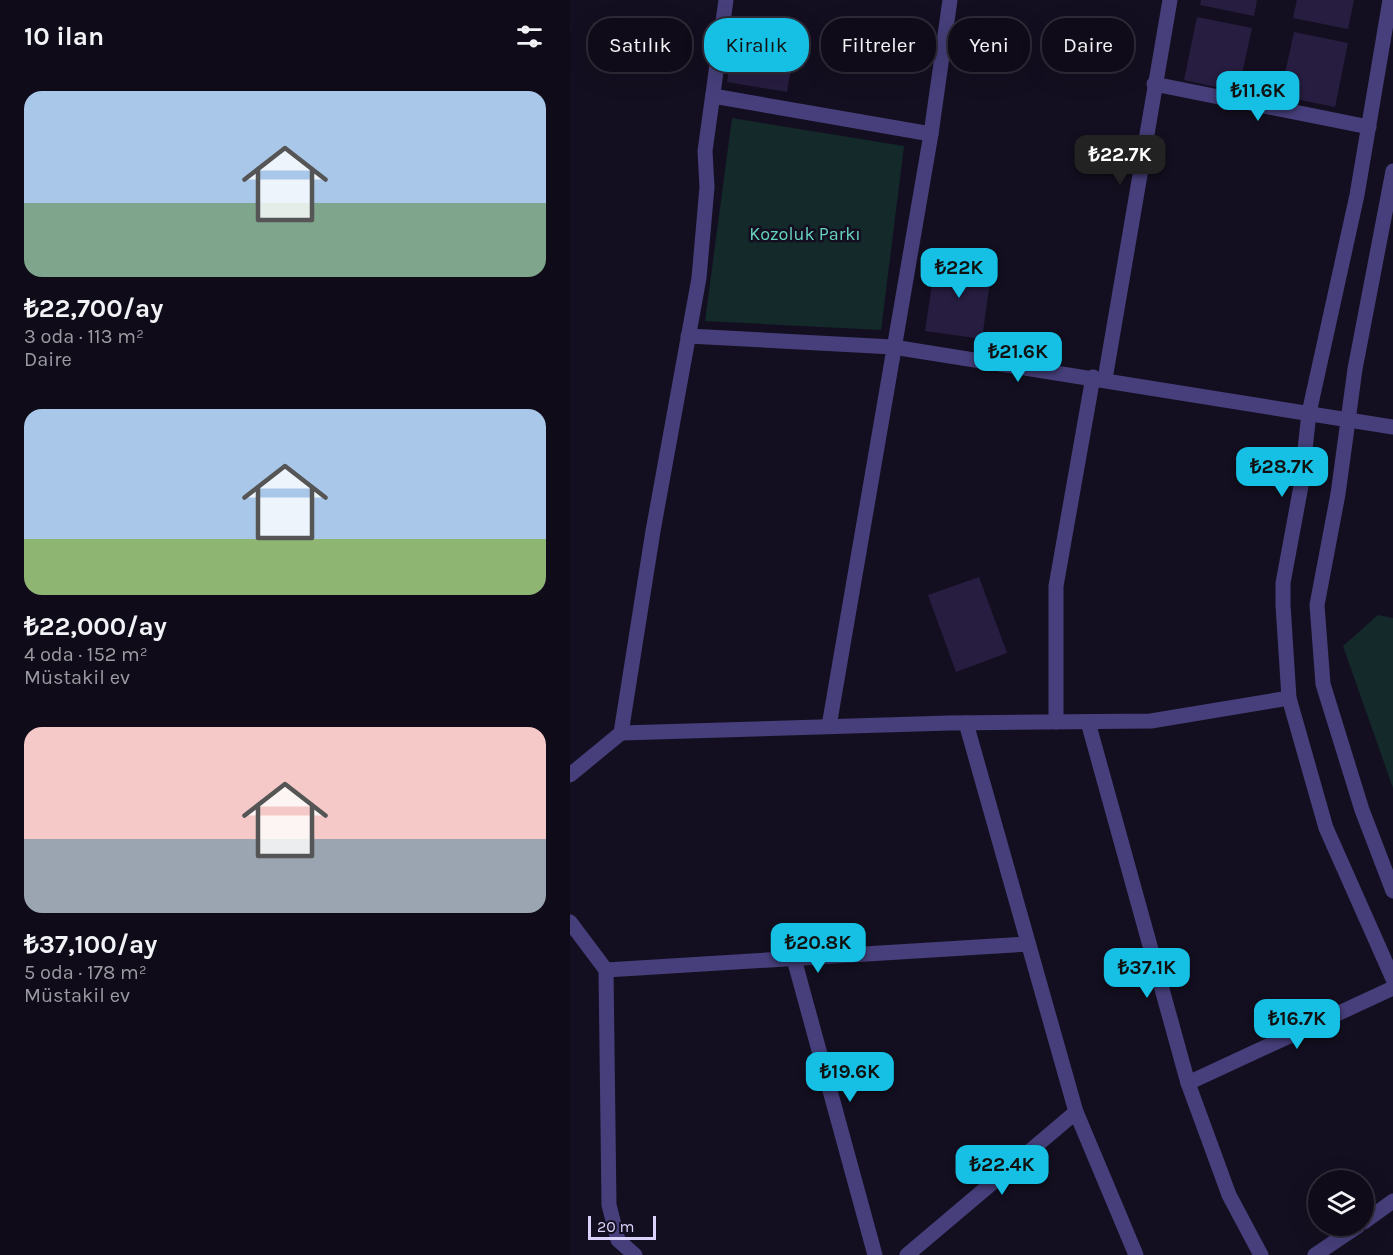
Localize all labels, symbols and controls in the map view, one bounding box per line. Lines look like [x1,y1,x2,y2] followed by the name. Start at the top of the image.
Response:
[588,18,692,72] chip: Satılık
[704,18,809,72] chip: Kiralık
[821,18,936,72] chip: Filtreler
[948,18,1030,72] chip: Yeni
[1042,18,1134,72] chip: Daire
[513,20,546,53] icon: filters
[24,21,104,52] text: 10 ilan
[1209,71,1307,122] pin: ₺11.6K
[1230,79,1286,102] text: ₺11.6K
[231,130,339,238] icon: home
[1071,135,1169,186] pin: ₺22.7K
[1089,143,1151,166] text: ₺22.7K
[749,223,861,245] park label: Kozoluk Parkı
[923,248,995,299] pin: ₺22K
[935,256,983,279] text: ₺22K
[24,293,163,324] text: ₺22,700/ay
[24,325,144,348] text: 3 oda · 113 m²
[969,332,1067,383] pin: ₺21.6K
[988,340,1048,363] text: ₺21.6K
[24,348,72,371] text: Daire
[1233,447,1331,498] pin: ₺28.7K
[231,448,339,556] icon: home
[1250,455,1314,478] text: ₺28.7K
[24,611,167,642] text: ₺22,000/ay
[24,643,148,666] text: 4 oda · 152 m²
[24,666,130,689] text: Müstakil ev
[231,766,339,874] icon: home
[769,923,867,974] pin: ₺20.8K
[24,929,157,960] text: ₺37,100/ay
[785,931,851,954] text: ₺20.8K
[1098,948,1196,999] pin: ₺37.1K
[1118,956,1176,979] text: ₺37.1K
[24,961,147,984] text: 5 oda · 178 m²
[24,984,130,1007] text: Müstakil ev
[1248,999,1346,1050] pin: ₺16.7K
[1268,1007,1326,1030] text: ₺16.7K
[801,1052,899,1103] pin: ₺19.6K
[820,1060,880,1083] text: ₺19.6K
[953,1145,1051,1196] pin: ₺22.4K
[970,1153,1034,1176] text: ₺22.4K
[1308,1170,1374,1236] map controls
[1308,1170,1374,1236] button: layers
[588,1213,656,1240] scale bar
[597,1217,635,1236] text: 20 m

